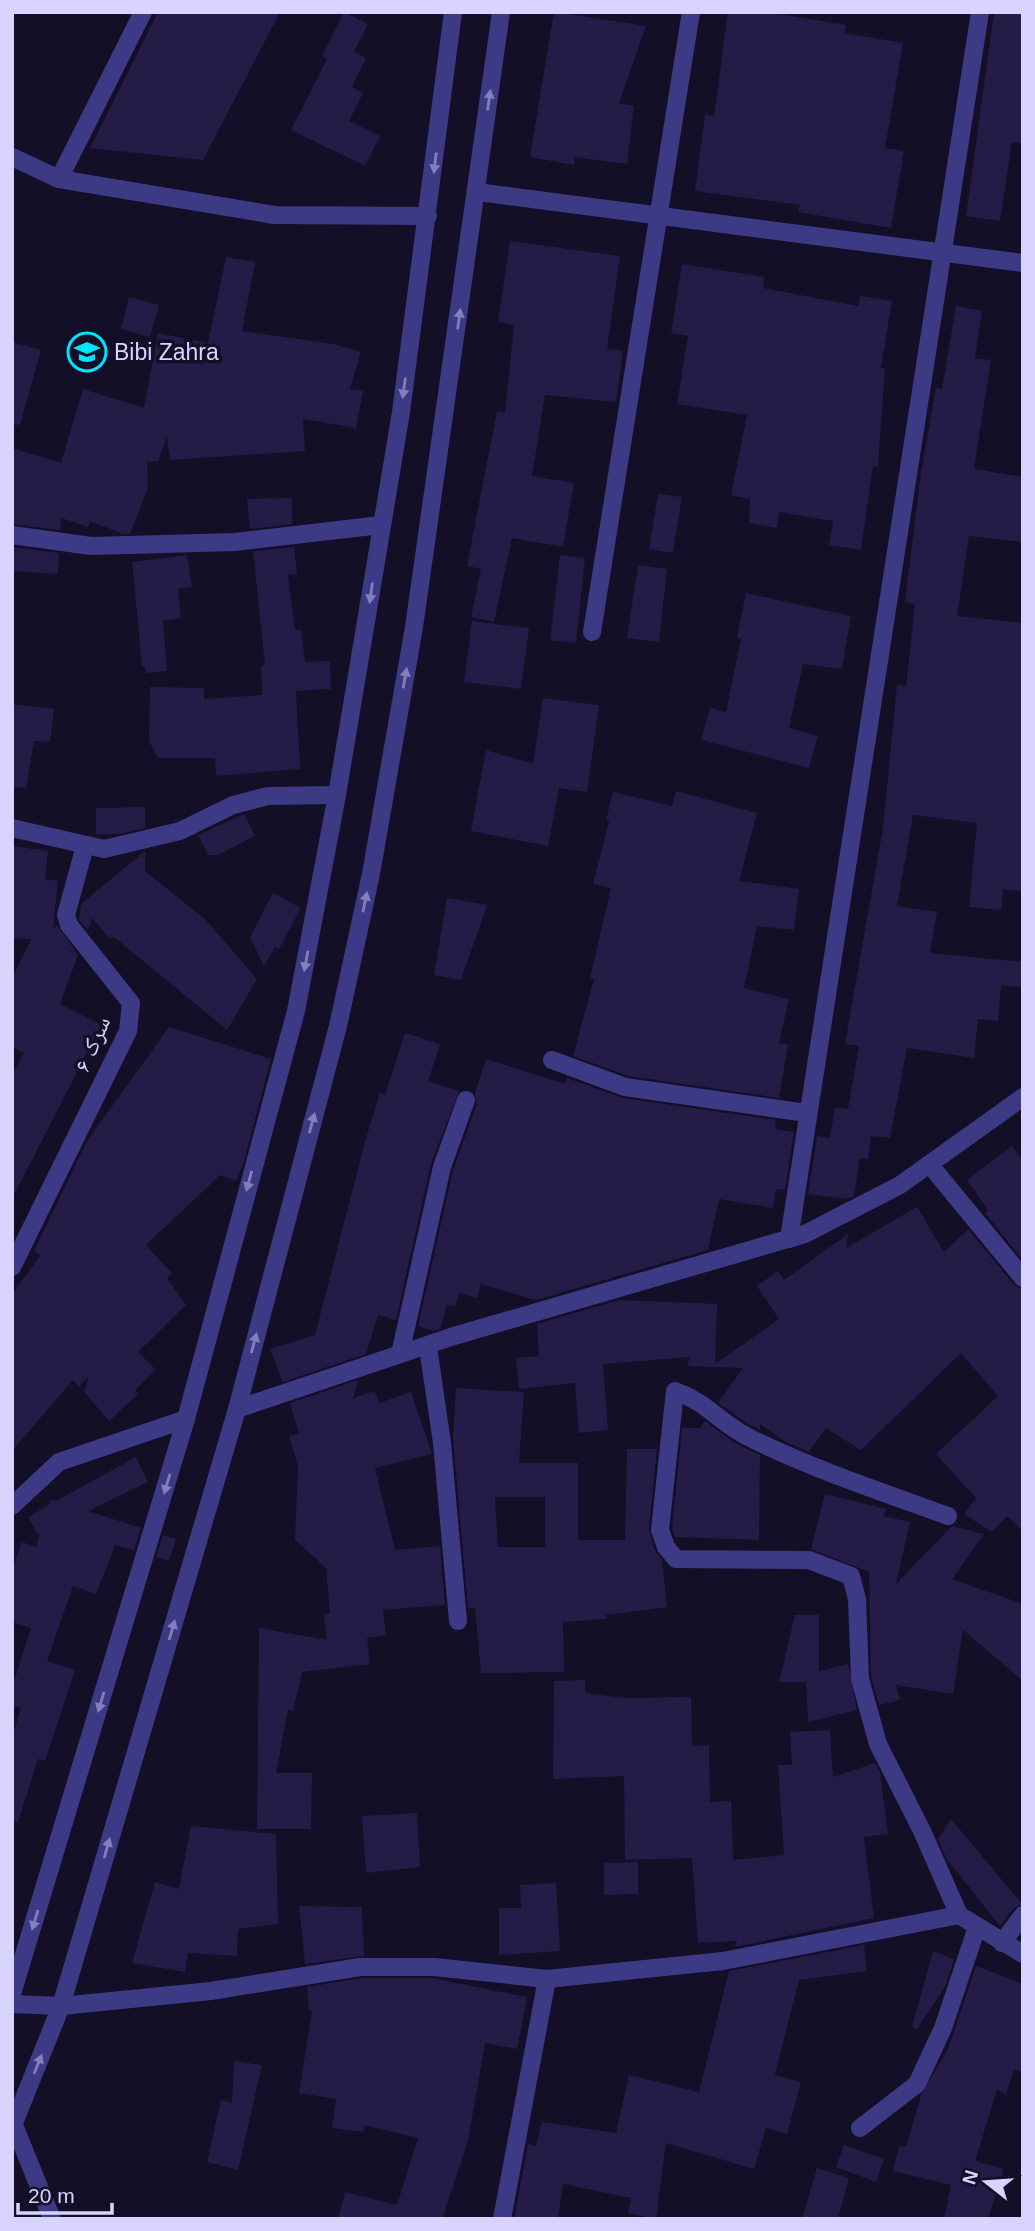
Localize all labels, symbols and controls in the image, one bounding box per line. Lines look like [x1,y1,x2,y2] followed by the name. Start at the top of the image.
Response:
[484,89,495,111] one-way arrow
[429,152,440,174] one-way arrow
[454,308,465,330] one-way arrow
[66,331,108,373] school or university icon: Bibi Zahra
[114,339,219,365] place label: Bibi Zahra
[399,378,410,400] one-way arrow
[366,582,377,604] one-way arrow
[400,667,411,689] one-way arrow
[359,891,370,913] one-way arrow
[300,950,311,972] one-way arrow
[69,1012,115,1076] street label: سرک ۶
[307,1112,318,1134] one-way arrow
[243,1171,254,1193] one-way arrow
[249,1332,260,1354] one-way arrow
[161,1474,171,1495] one-way arrow
[167,1619,177,1640] one-way arrow
[95,1692,105,1713] one-way arrow
[103,1837,113,1858] one-way arrow
[29,1910,39,1931] one-way arrow
[32,2054,43,2075] one-way arrow
[951,2147,1021,2217] north arrow
[958,2168,982,2187] text: N
[18,2172,112,2216] scale bar
[28,2184,75,2207] text: 20 m

